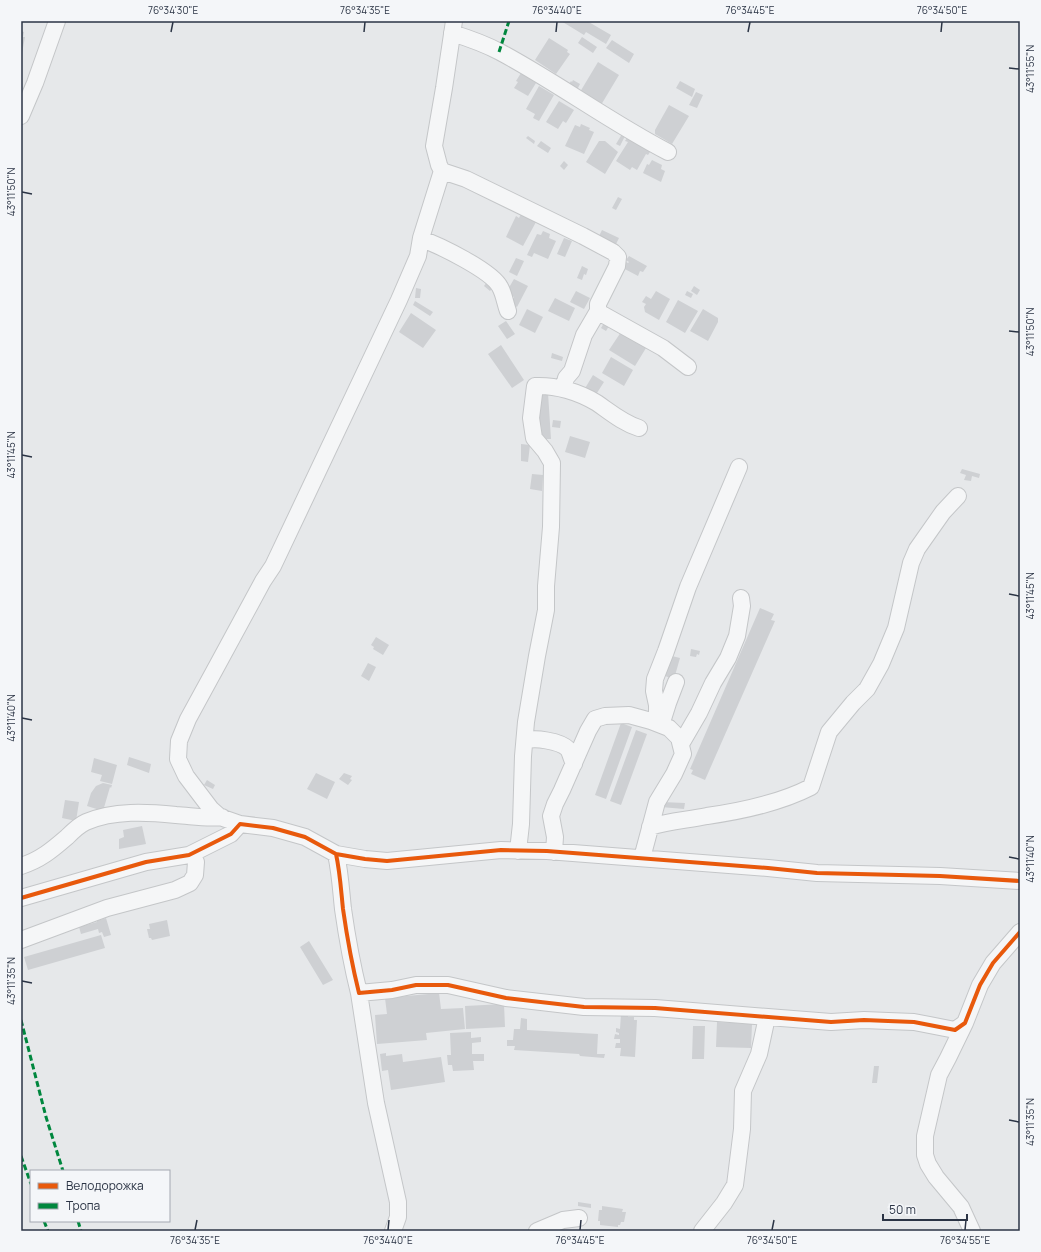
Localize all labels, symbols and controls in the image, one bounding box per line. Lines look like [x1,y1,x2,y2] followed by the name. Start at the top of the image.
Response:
[148,3,198,17] text: 76°34'30"E
[340,3,390,17] text: 76°34'35"E
[532,3,582,17] text: 76°34'40"E
[725,3,775,17] text: 76°34'45"E
[917,3,968,17] text: 76°34'50"E
[1023,45,1037,93] text: 43°11'55"N
[4,168,18,216] text: 43°11'50"N
[1023,308,1037,356] text: 43°11'50"N
[4,431,18,479] text: 43°11'45"N
[1023,572,1037,620] text: 43°11'45"N
[4,694,18,742] text: 43°11'40"N
[1023,835,1037,883] text: 43°11'40"N
[4,957,18,1005] text: 43°11'35"N
[1023,1098,1037,1146] text: 43°11'35"N
[30,1170,170,1222] legend
[66,1177,144,1194] text: Велодорожка
[883,1196,967,1222] scale bar
[66,1197,100,1214] text: Тропа
[889,1201,916,1218] text: 50 m
[170,1233,220,1247] text: 76°34'35"E
[363,1233,413,1247] text: 76°34'40"E
[555,1233,605,1247] text: 76°34'45"E
[747,1233,798,1247] text: 76°34'50"E
[940,1233,990,1247] text: 76°34'55"E

